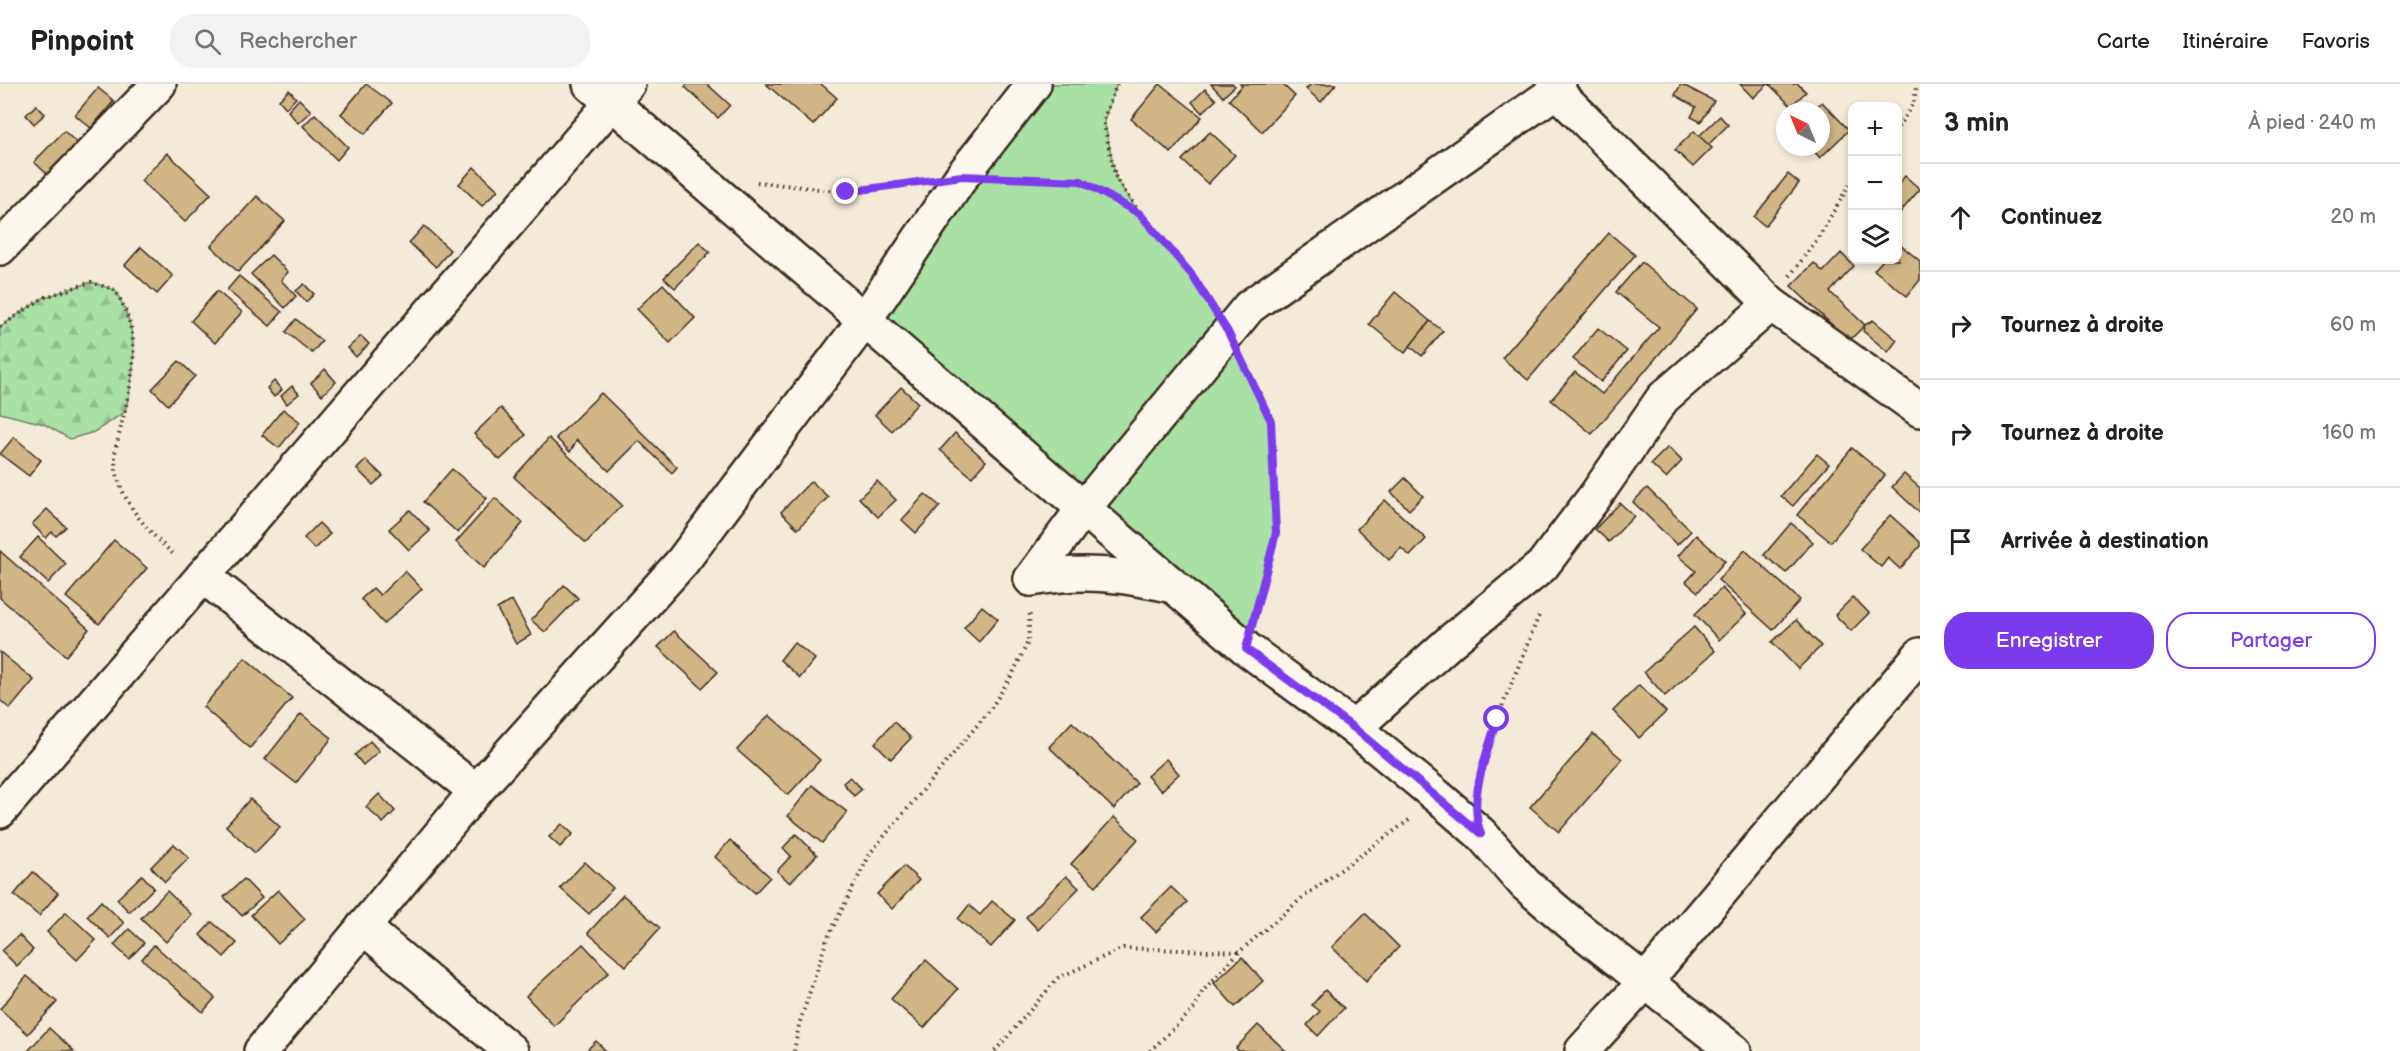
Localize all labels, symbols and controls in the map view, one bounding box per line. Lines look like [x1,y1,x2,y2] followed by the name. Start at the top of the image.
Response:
[170,14,590,68] search box
[30,25,134,58] text: Pinpoint
[191,25,224,58] icon: search
[239,28,357,55] text: Rechercher
[2097,29,2150,54] text: Carte
[2183,29,2269,54] text: Itinéraire
[2302,29,2370,54] text: Favoris
[1776,102,1830,156] north arrow
[1848,102,1902,264] map controls
[1848,102,1902,156] button: +
[1944,108,2009,139] text: 3 min
[2248,111,2376,135] text: À pied · 240 m
[1848,156,1902,210] button: −
[832,178,858,204] route end
[1944,201,1977,234] icon: ahead
[2001,204,2102,231] text: Continuez
[2331,205,2376,229] text: 20 m
[1848,210,1902,264] button: layers
[1944,309,1977,342] icon: right
[2001,312,2164,339] text: Tournez à droite
[2330,313,2376,337] text: 60 m
[1944,417,1977,450] icon: right
[2001,420,2164,447] text: Tournez à droite
[2322,421,2376,445] text: 160 m
[1944,525,1977,558] icon: arrive
[2001,528,2209,555] text: Arrivée à destination
[1944,612,2154,669] button: Enregistrer
[2166,612,2376,669] button: Partager
[1483,705,1509,731] route start

